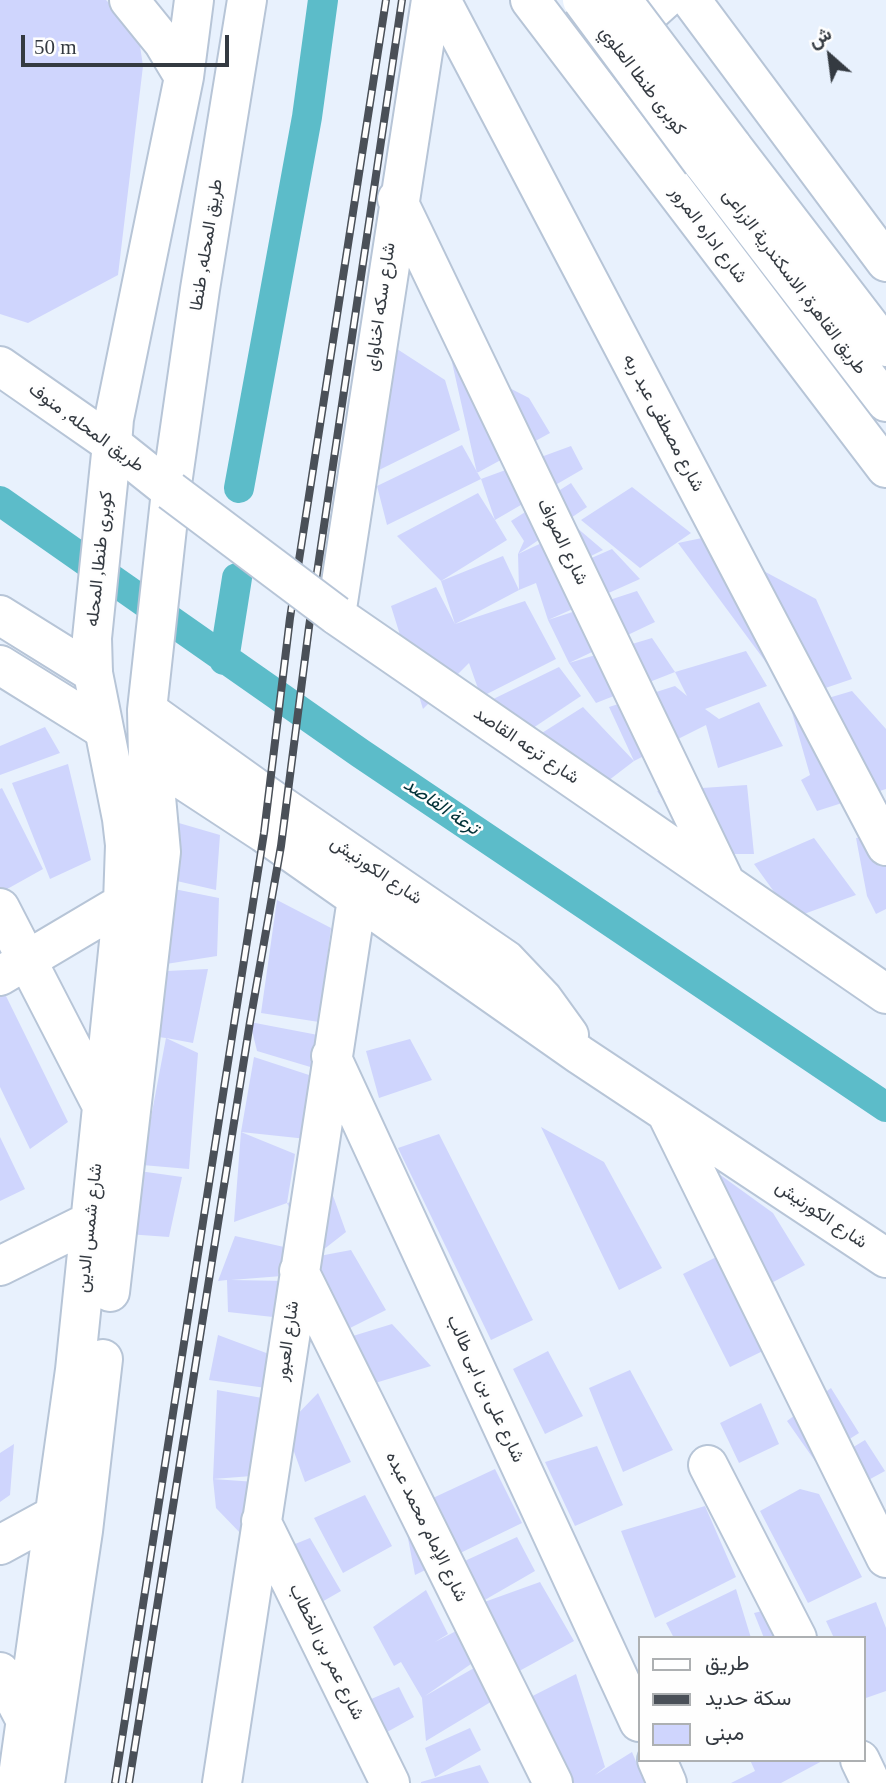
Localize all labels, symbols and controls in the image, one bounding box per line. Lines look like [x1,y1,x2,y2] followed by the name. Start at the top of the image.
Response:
[24,21,233,65] scale bar
[795,21,865,91] north arrow
[594,22,690,140] street label: كوبرى طنطا العلوي
[805,22,835,52] text: ش
[34,35,77,59] text: 50 m
[186,177,228,313] street label: طريق المحله, طنطا
[665,182,751,288] street label: شارع اداره المرور
[717,185,871,379] street label: طريق القاهرة, الاسكندرية الزراعى
[361,241,401,373] street label: شارع سكه اخناواى
[618,350,708,496] street label: شارع مصطفى عبد ربه
[24,379,148,477] street label: طريق المحله, منوف
[82,490,118,628] street label: كوبرى طنطا, المحله
[532,495,592,589] street label: شارع الصواف
[469,703,583,789] street label: شارع ترعه القاصد
[399,773,483,841] water label: ترعة القاصد
[326,832,426,910] street label: شارع الكورنيش
[72,1162,108,1294] street label: شارع شمس الدين
[771,1176,871,1254] street label: شارع الكورنيش
[272,1300,304,1382] street label: شارع العبور
[441,1312,529,1466] street label: شارع على بن ابى طالب
[380,1448,472,1606] street label: شارع الإمام محمد عبده
[284,1580,368,1724] street label: شارع عمر بن الخطاب
[638,1636,865,1762] legend
[705,1651,750,1675] text: طريق
[705,1686,791,1710] text: سكة حديد
[705,1721,744,1745] text: مبنى

